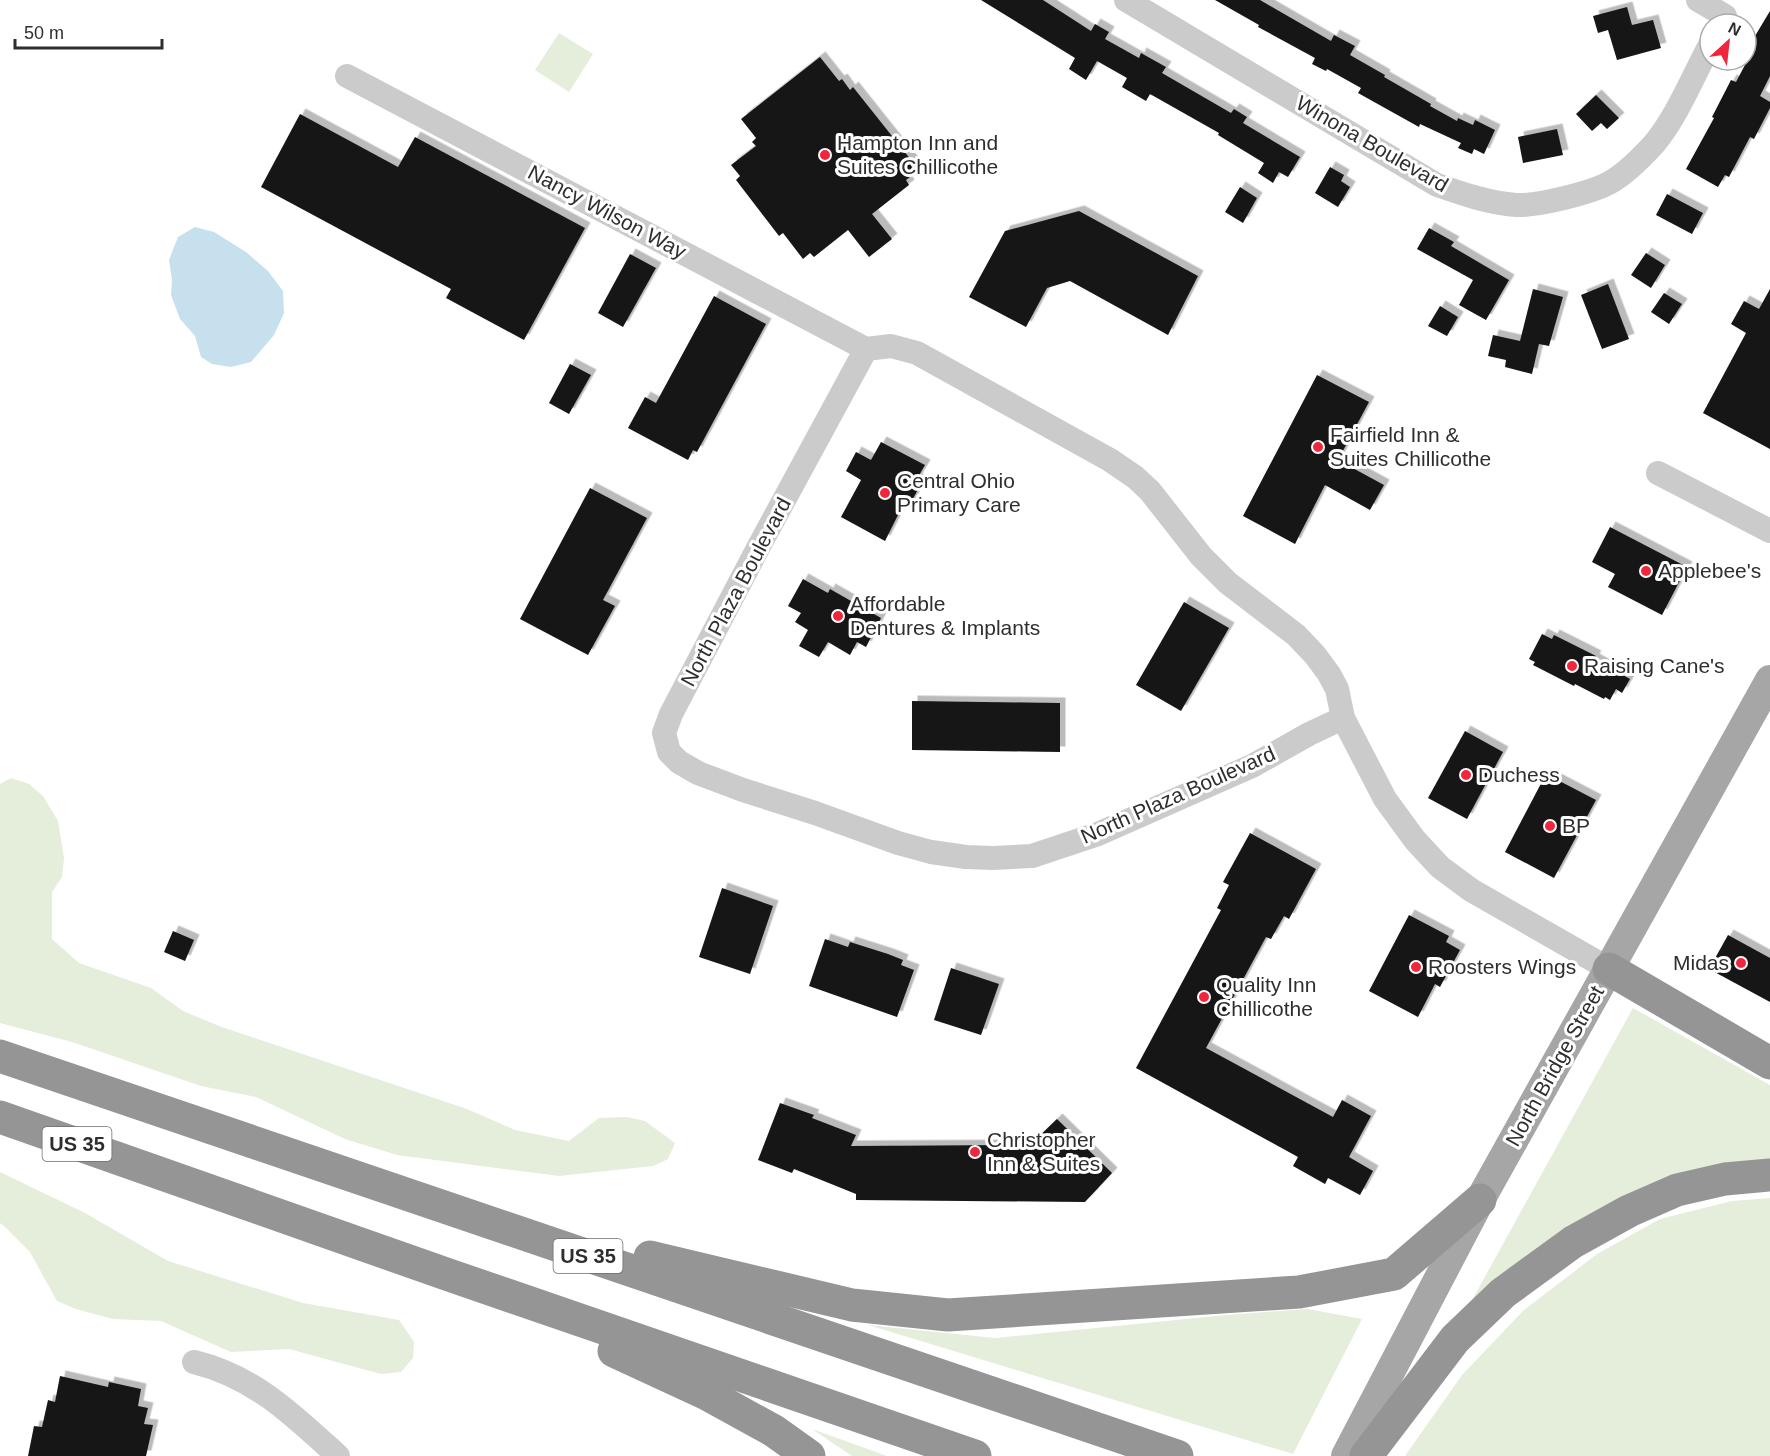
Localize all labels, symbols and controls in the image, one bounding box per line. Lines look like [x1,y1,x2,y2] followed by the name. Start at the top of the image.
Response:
[15,12,162,50] scale bar
[1698,12,1758,72] north arrow
[1726,19,1744,39] text: N
[24,23,64,43] text: 50 m
[1292,91,1452,196] street label: Winona Boulevard
[837,131,998,178] place label: Hampton Inn and Suites Chillicothe
[818,148,832,162] marker: Hampton Inn and Suites Chillicothe
[524,160,691,263] street label: Nancy Wilson Way
[1330,423,1491,470] place label: Fairfield Inn & Suites Chillicothe
[1311,440,1325,454] marker: Fairfield Inn & Suites Chillicothe
[897,469,1021,516] place label: Central Ohio Primary Care
[878,486,892,500] marker: Central Ohio Primary Care
[676,494,795,690] street label: North Plaza Boulevard
[1658,559,1761,582] place label: Applebee's
[1639,564,1653,578] marker: Applebee's
[850,592,1040,639] place label: Affordable Dentures & Implants
[831,609,845,623] marker: Affordable Dentures & Implants
[1584,654,1725,677] place label: Raising Cane's
[1565,659,1579,673] marker: Raising Cane's
[1077,741,1278,848] street label: North Plaza Boulevard
[1478,763,1560,786] place label: Duchess
[1459,768,1473,782] marker: Duchess
[1562,814,1590,837] place label: BP
[1543,819,1557,833] marker: BP
[1673,951,1729,974] place label: Midas
[1428,955,1576,978] place label: Roosters Wings
[1734,956,1748,970] marker: Midas
[1409,960,1423,974] marker: Roosters Wings
[1216,973,1316,1020] place label: Quality Inn Chillicothe
[1501,981,1608,1150] street label: North Bridge Street
[1197,990,1211,1004] marker: Quality Inn Chillicothe
[42,1127,112,1161] road number: US 35
[987,1128,1100,1175] place label: Christopher Inn & Suites
[968,1145,982,1159] marker: Christopher Inn & Suites
[554,1239,622,1273] road number: US 35

